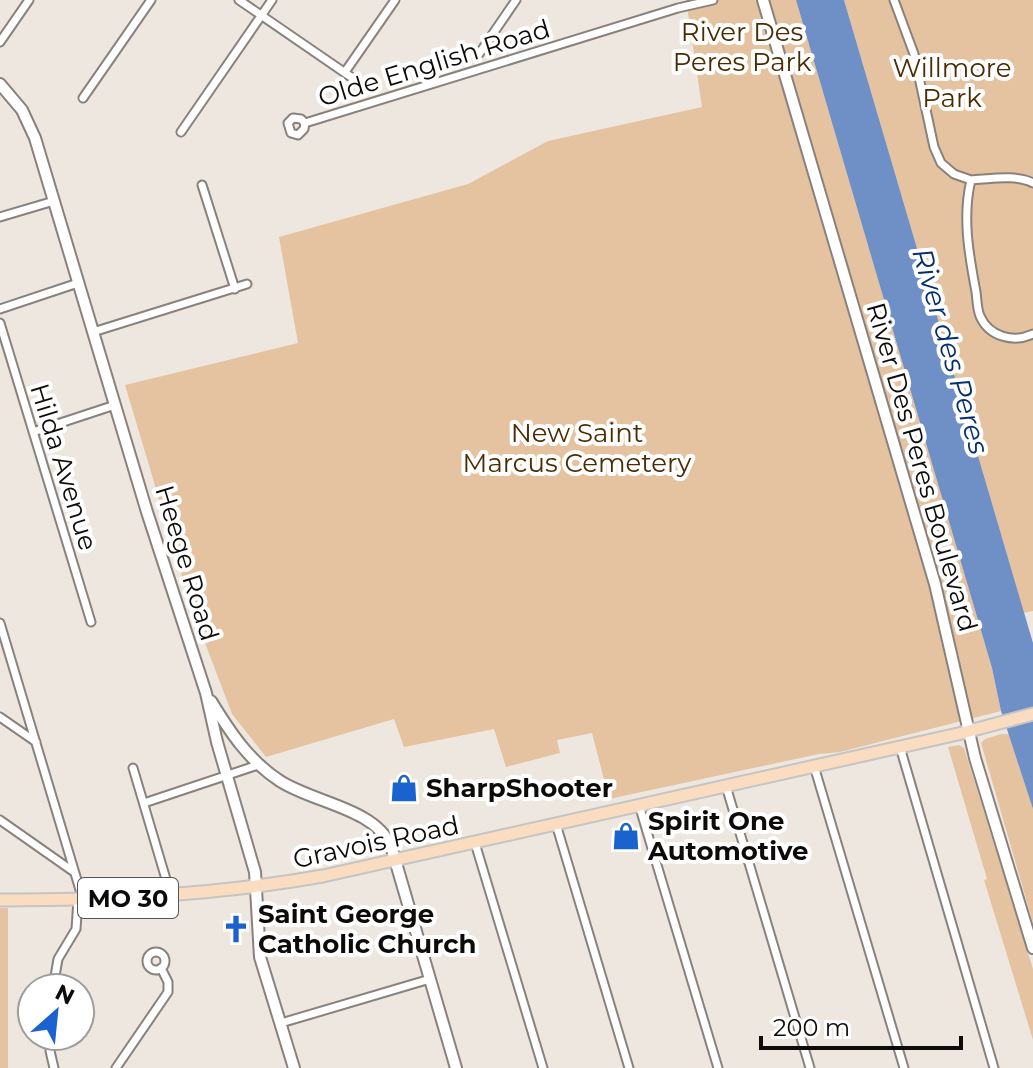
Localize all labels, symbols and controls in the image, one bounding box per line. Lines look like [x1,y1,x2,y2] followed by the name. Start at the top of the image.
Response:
[314,13,554,113] street label: Olde English Road
[673,16,812,78] park label: River Des Peres Park
[892,52,1012,114] park label: Willmore Park
[905,244,997,458] water label: River des Peres
[860,299,984,635] street label: River Des Peres Boulevard
[23,380,105,554] street label: Hilda Avenue
[463,417,692,479] park label: New Saint Marcus Cemetery
[148,481,226,645] street label: Heege Road
[426,772,613,804] place label: SharpShooter
[389,773,419,803] shop icon: SharpShooter
[647,805,809,867] place label: Spirit One Automotive
[290,809,462,875] street label: Gravois Road
[611,821,641,851] shop icon: Spirit One Automotive
[78,878,178,918] road number: MO 30
[258,898,476,960] place label: Saint George Catholic Church
[221,914,251,944] church icon: Saint George Catholic Church
[16,972,96,1052] north arrow
[51,979,79,1011] text: N
[761,1000,961,1050] scale bar
[773,1013,850,1042] text: 200 m

